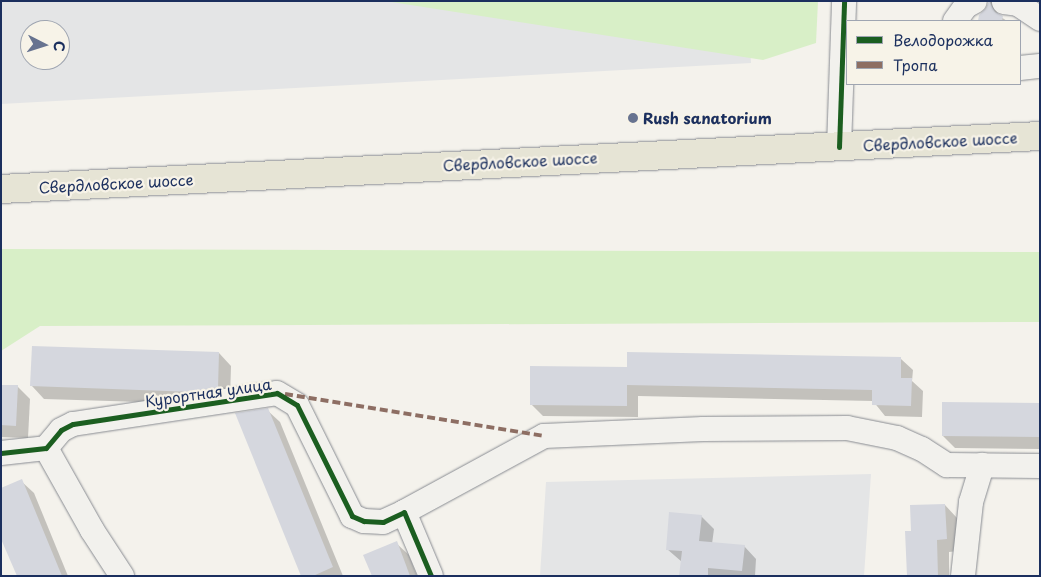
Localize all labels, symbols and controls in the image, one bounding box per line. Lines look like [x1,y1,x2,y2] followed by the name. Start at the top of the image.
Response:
[20,20,70,70] north arrow
[846,20,1021,85] legend
[893,28,993,51] text: Велодорожка
[49,40,70,52] text: С
[893,53,938,76] text: Тропа
[643,109,772,127] place label: Rush sanatorium
[627,112,639,124] marker: Rush sanatorium
[862,128,1018,154] street label: Свердловское шоссе
[442,148,598,174] street label: Свердловское шоссе
[38,170,194,196] street label: Свердловское шоссе
[143,374,273,410] street label: Курортная улица

